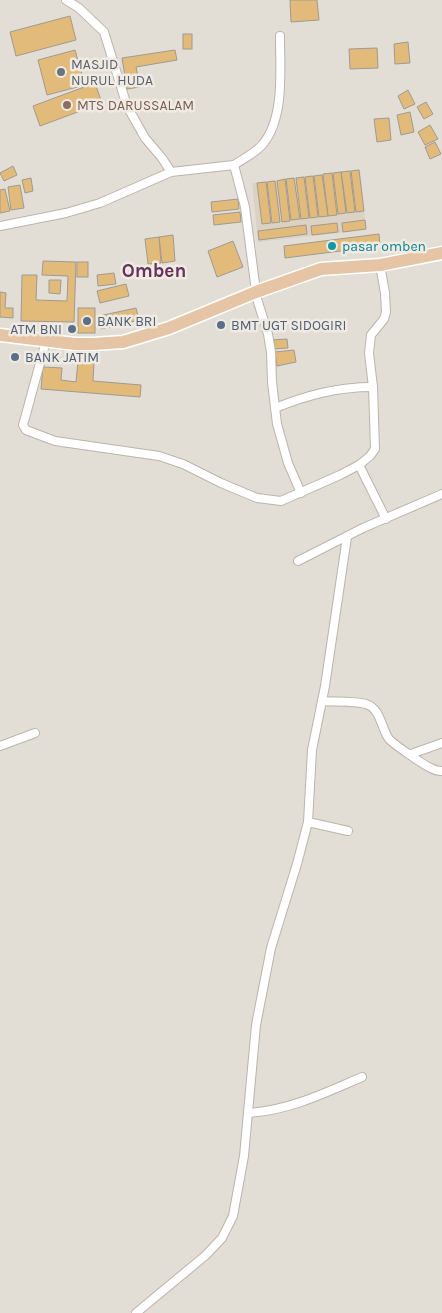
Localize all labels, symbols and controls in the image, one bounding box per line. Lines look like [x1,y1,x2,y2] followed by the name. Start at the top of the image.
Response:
[71,56,153,89] place label: MASJID NURUL HUDA
[55,66,67,78] marker: MASJID NURUL HUDA
[77,97,194,114] place label: MTS DARUSSALAM
[61,99,73,111] marker: MTS DARUSSALAM
[342,238,426,255] place label: pasar omben
[326,240,338,252] marker: pasar omben
[122,260,186,282] district label: Omben
[97,313,156,330] place label: BANK BRI
[81,315,93,327] marker: BANK BRI
[231,317,346,334] place label: BMT UGT SIDOGIRI
[215,319,227,331] marker: BMT UGT SIDOGIRI
[10,321,62,338] place label: ATM BNI
[66,323,78,335] marker: ATM BNI
[25,349,99,366] place label: BANK JATIM
[9,351,21,363] marker: BANK JATIM

